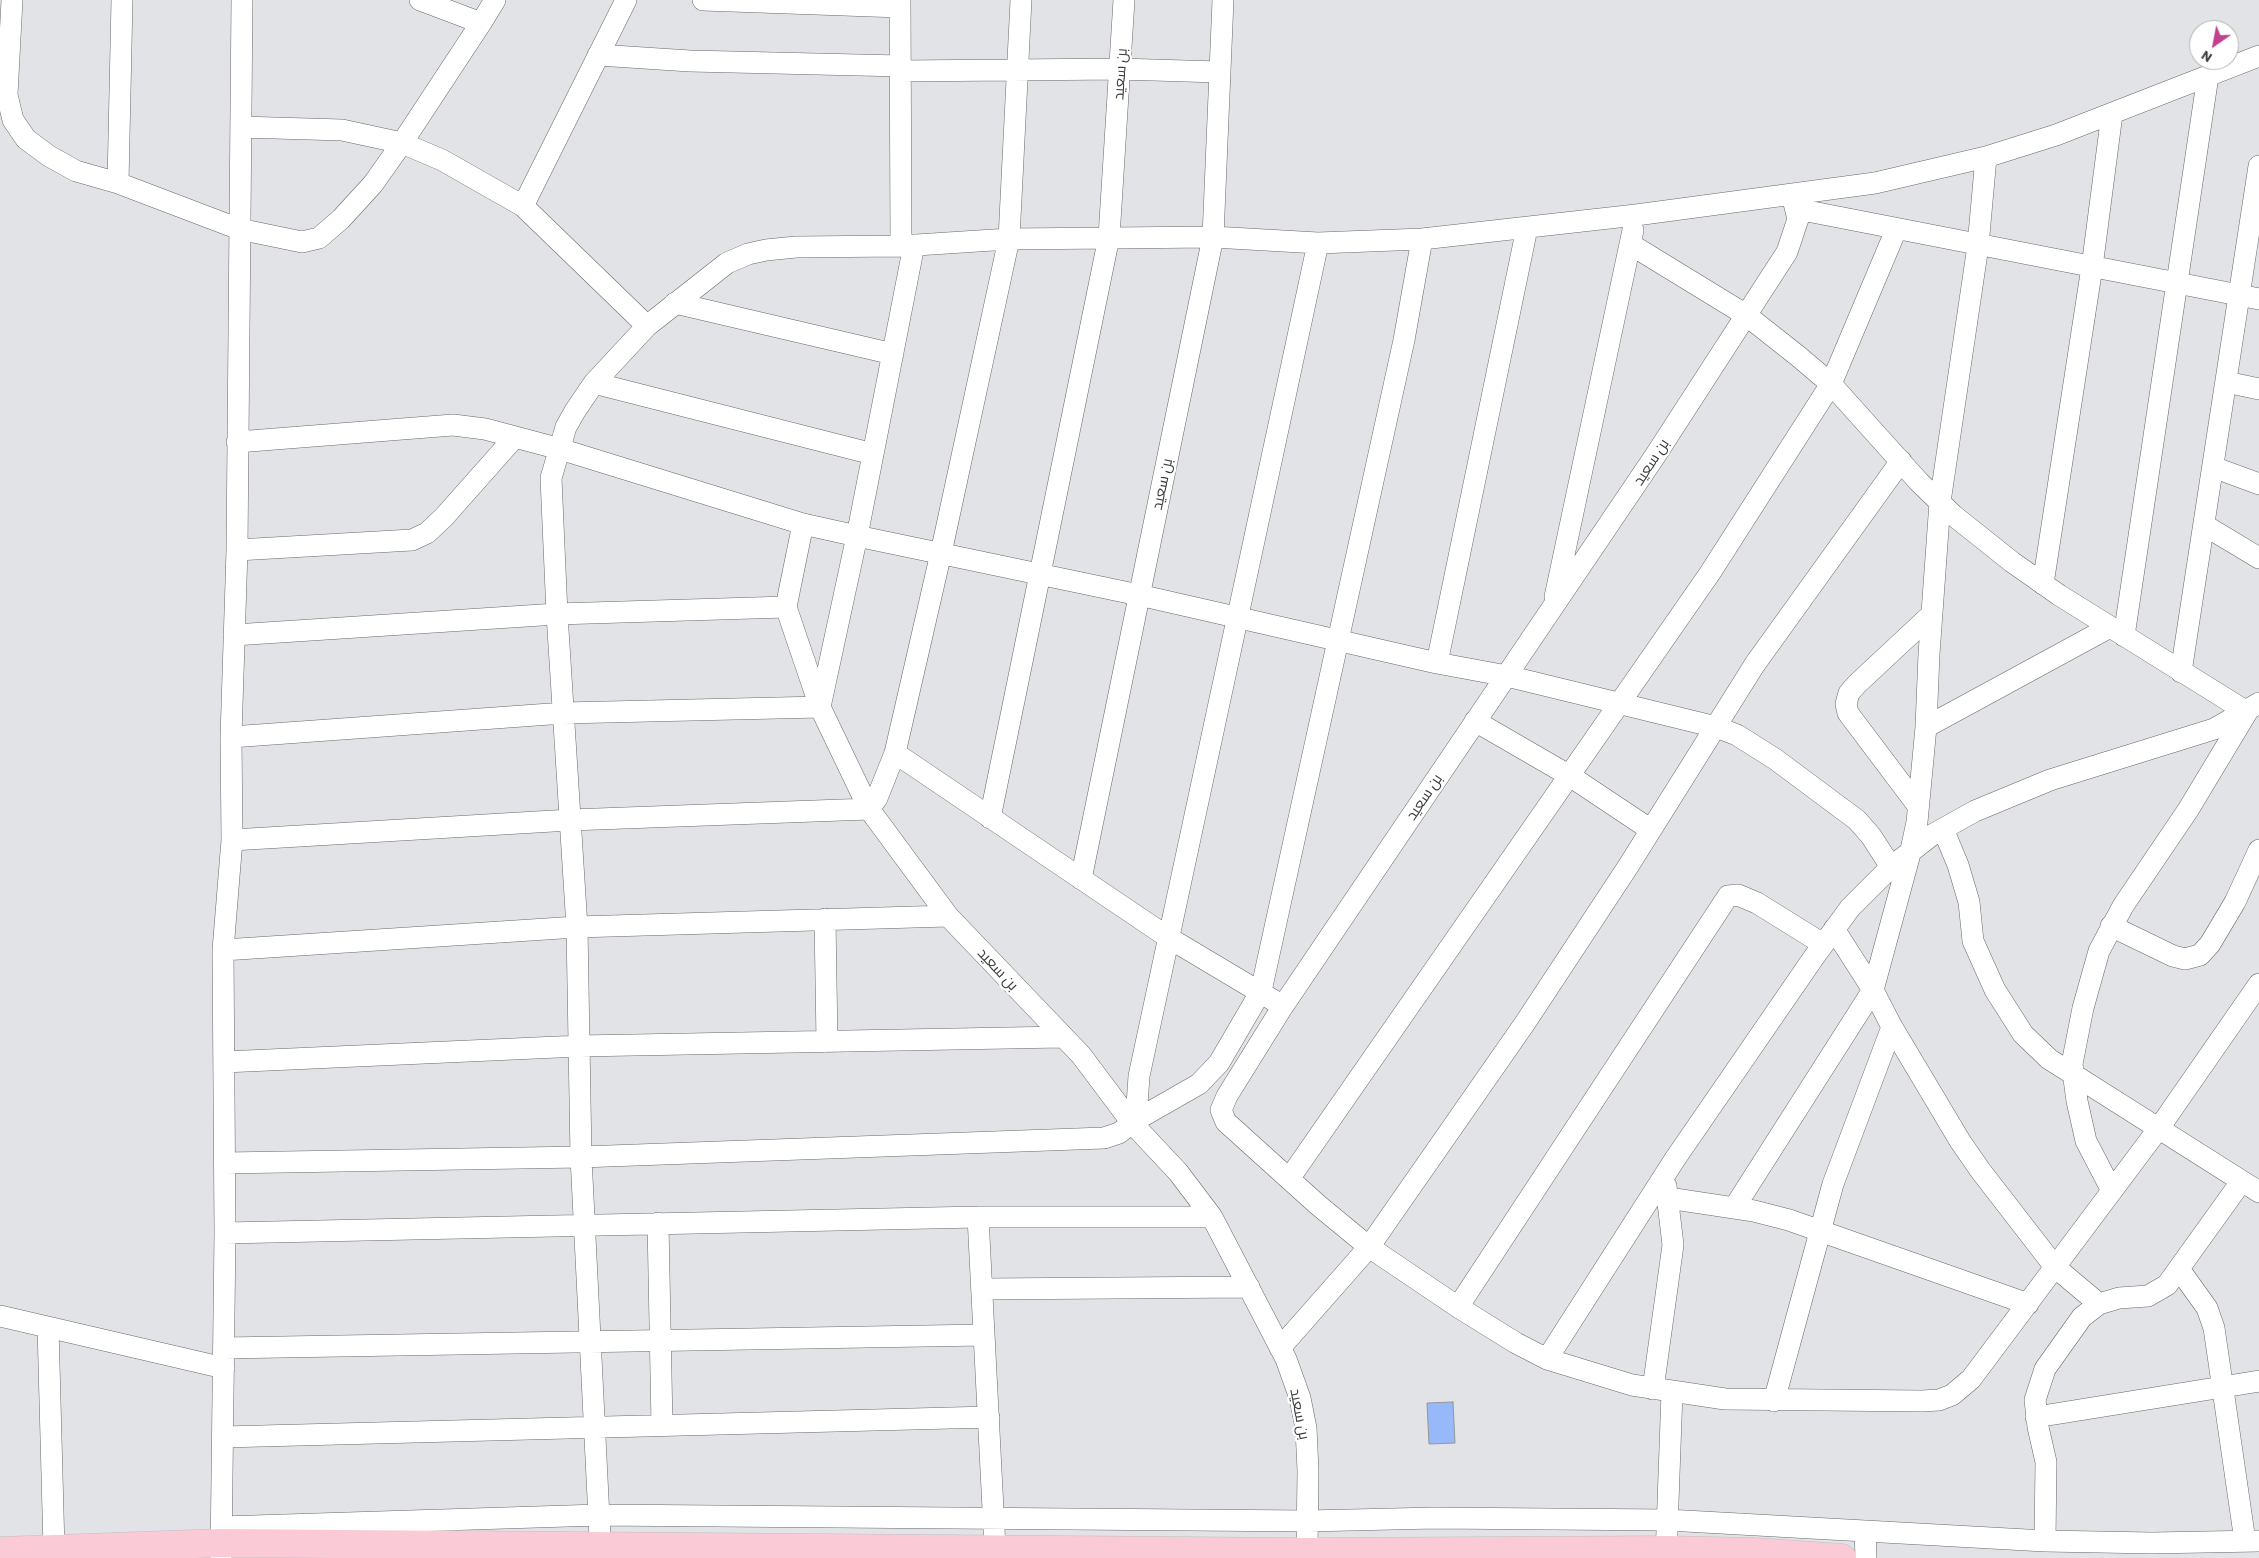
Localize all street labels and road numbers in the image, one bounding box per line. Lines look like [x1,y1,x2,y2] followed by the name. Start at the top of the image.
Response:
[1109,48,1131,100] street label: بن سعيد
[1629,435,1673,489] street label: بن سعيد
[1148,457,1176,511] street label: بن سعيد
[1402,770,1446,824] street label: بن سعيد
[974,944,1022,994] street label: بن سعيد
[1286,1387,1314,1441] street label: بن سعيد

